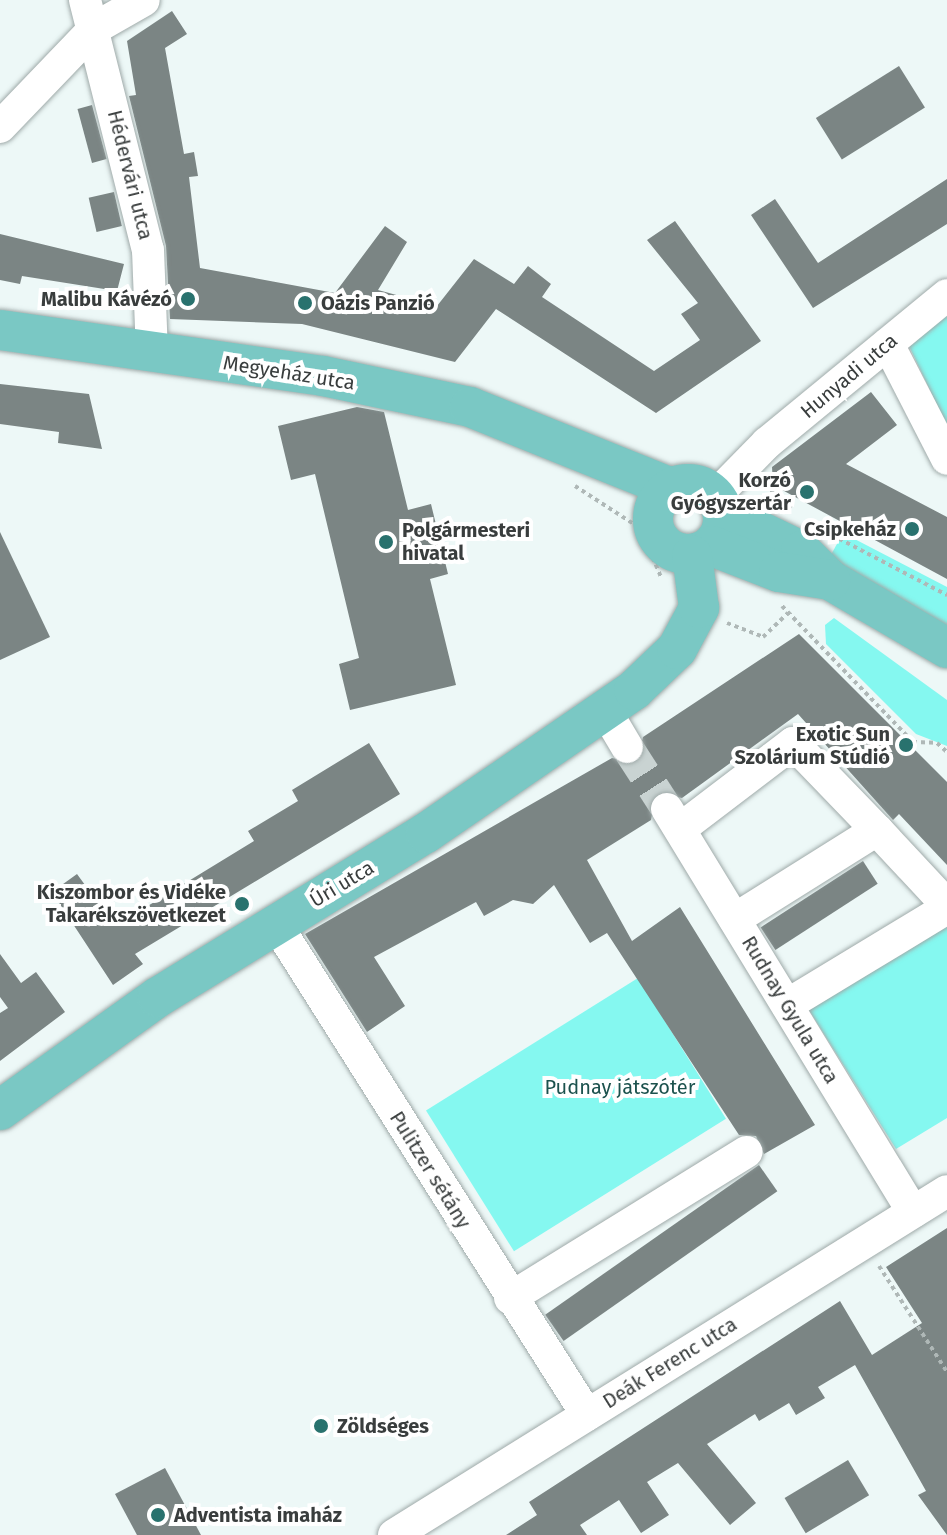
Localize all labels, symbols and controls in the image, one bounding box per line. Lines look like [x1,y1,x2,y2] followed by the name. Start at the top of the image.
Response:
[102,108,158,242] street label: Hédervári utca
[41,287,172,311] place label: Malibu Kávézó
[179,290,197,308] marker: Malibu Kávézó
[321,291,435,315] place label: Oázis Panzió
[296,294,314,312] marker: Oázis Panzió
[796,329,902,423] street label: Hunyadi utca
[221,351,357,395] street label: Megyeház utca
[671,468,791,515] place label: Korzó Gyógyszertár
[798,483,816,501] marker: Korzó Gyógyszertár
[804,517,896,541] place label: Csipkeház
[402,518,530,565] place label: Polgármesteri hivatal
[903,520,921,538] marker: Csipkeház
[377,533,395,551] marker: Polgármesteri hivatal
[735,722,890,769] place label: Exotic Sun Szolárium Stúdió
[897,736,915,754] marker: Exotic Sun Szolárium Stúdió
[306,856,378,912] street label: Úri utca
[37,880,226,927] place label: Kiszombor és Vidéke Takarékszövetkezet
[233,895,251,913] marker: Kiszombor és Vidéke Takarékszövetkezet
[736,932,844,1088] street label: Rudnay Gyula utca
[545,1075,695,1099] park label: Pudnay játszótér
[384,1107,476,1233] street label: Pulitzer sétány
[599,1312,741,1414] street label: Deák Ferenc utca
[337,1414,429,1438] place label: Zöldséges
[312,1417,330,1435] marker: Zöldséges
[174,1503,342,1527] place label: Adventista imaház
[149,1506,167,1524] marker: Adventista imaház

